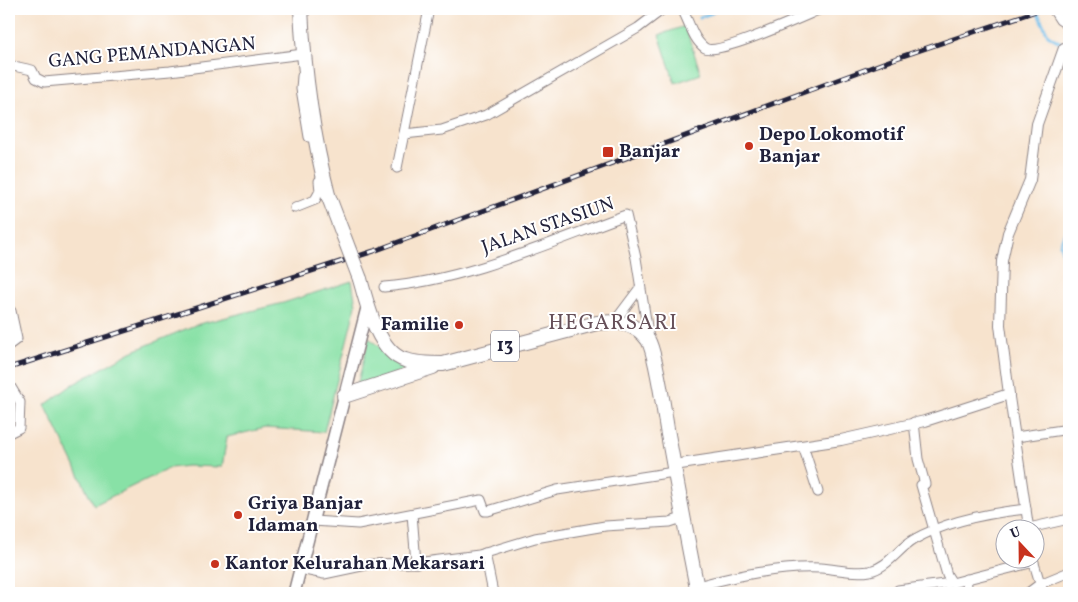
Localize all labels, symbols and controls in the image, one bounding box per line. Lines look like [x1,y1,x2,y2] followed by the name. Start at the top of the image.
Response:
[47,31,257,75] street label: GANG PEMANDANGAN
[759,122,905,170] place label: Depo Lokomotif Banjar
[619,139,680,165] place label: Banjar
[743,140,755,152] marker: Depo Lokomotif Banjar
[601,145,615,159] marker: Banjar
[478,191,618,261] street label: JALAN STASIUN
[548,309,678,338] district label: HEGARSARI
[381,312,449,338] place label: Familie
[453,319,465,331] marker: Familie
[491,331,519,362] road number: 13
[248,491,363,539] place label: Griya Banjar Idaman
[232,509,244,521] marker: Griya Banjar Idaman
[996,520,1046,570] north arrow
[1008,523,1024,544] text: U
[225,551,485,577] place label: Kantor Kelurahan Mekarsari
[209,558,221,570] marker: Kantor Kelurahan Mekarsari

